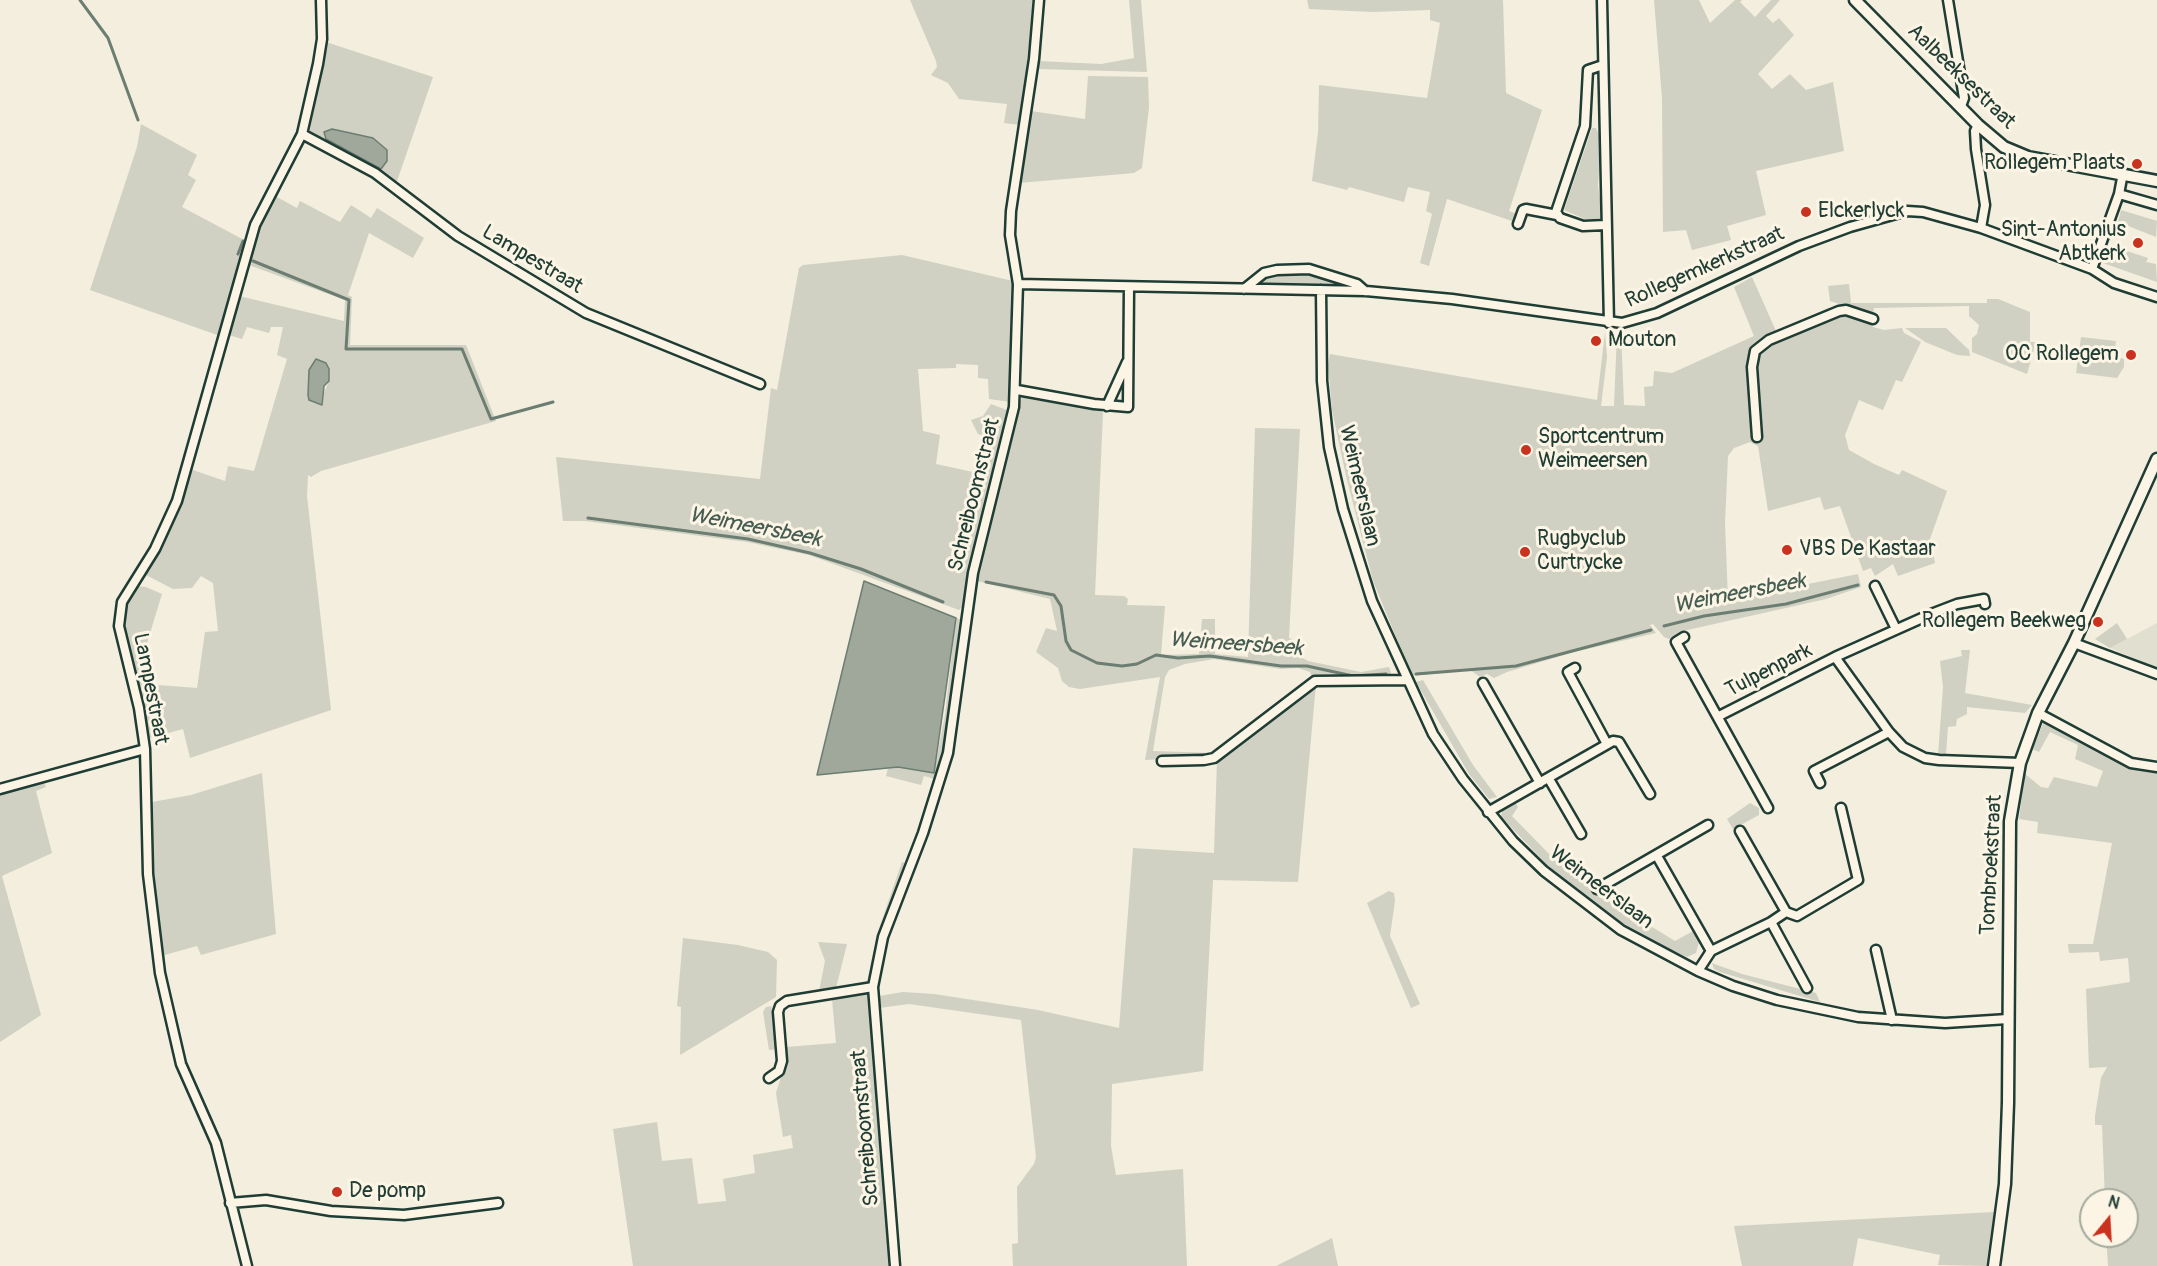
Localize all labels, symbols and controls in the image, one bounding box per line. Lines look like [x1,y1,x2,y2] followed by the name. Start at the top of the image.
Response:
[1902,19,2020,135] street label: Aalbeeksestraat
[1984,151,2125,177] place label: Rollegem Plaats
[2130,157,2144,171] marker: Rollegem Plaats
[1818,199,1905,225] place label: Elckerlyck
[1799,205,1813,219] marker: Elckerlyck
[2001,218,2126,268] place label: Sint-Antonius Abtkerk
[477,220,587,300] street label: Lampestraat
[1622,222,1788,314] street label: Rollegemkerkstraat
[2131,236,2145,250] marker: Sint-Antonius Abtkerk
[1608,328,1676,354] place label: Mouton
[1589,334,1603,348] marker: Mouton
[2005,342,2119,368] place label: OC Rollegem
[2124,348,2138,362] marker: OC Rollegem
[944,416,1006,574] street label: Schreiboomstraat
[1333,423,1385,549] street label: Weimeerslaan
[1538,425,1664,475] place label: Sportcentrum Weimeersen
[1519,443,1533,457] marker: Sportcentrum Weimeersen
[687,502,823,554] water label: Weimeersbeek
[1537,527,1626,577] place label: Rugbyclub Curtrycke
[1799,537,1936,563] place label: VBS De Kastaar
[1780,543,1794,557] marker: VBS De Kastaar
[1518,545,1532,559] marker: Rugbyclub Curtrycke
[1672,568,1808,620] water label: Weimeersbeek
[1922,609,2086,635] place label: Rollegem Beekweg
[2091,615,2105,629] marker: Rollegem Beekweg
[1168,627,1304,663] water label: Weimeersbeek
[127,631,173,747] street label: Lampestraat
[1721,638,1817,704] street label: Tulpenpark
[1976,794,2008,936] street label: Tombroekstraat
[1544,841,1658,935] street label: Weimeerslaan
[847,1049,885,1207] street label: Schreiboomstraat
[349,1179,426,1205] place label: De pomp
[330,1185,344,1199] marker: De pomp
[2079,1188,2139,1248] north arrow
[2106,1192,2122,1214] text: N

